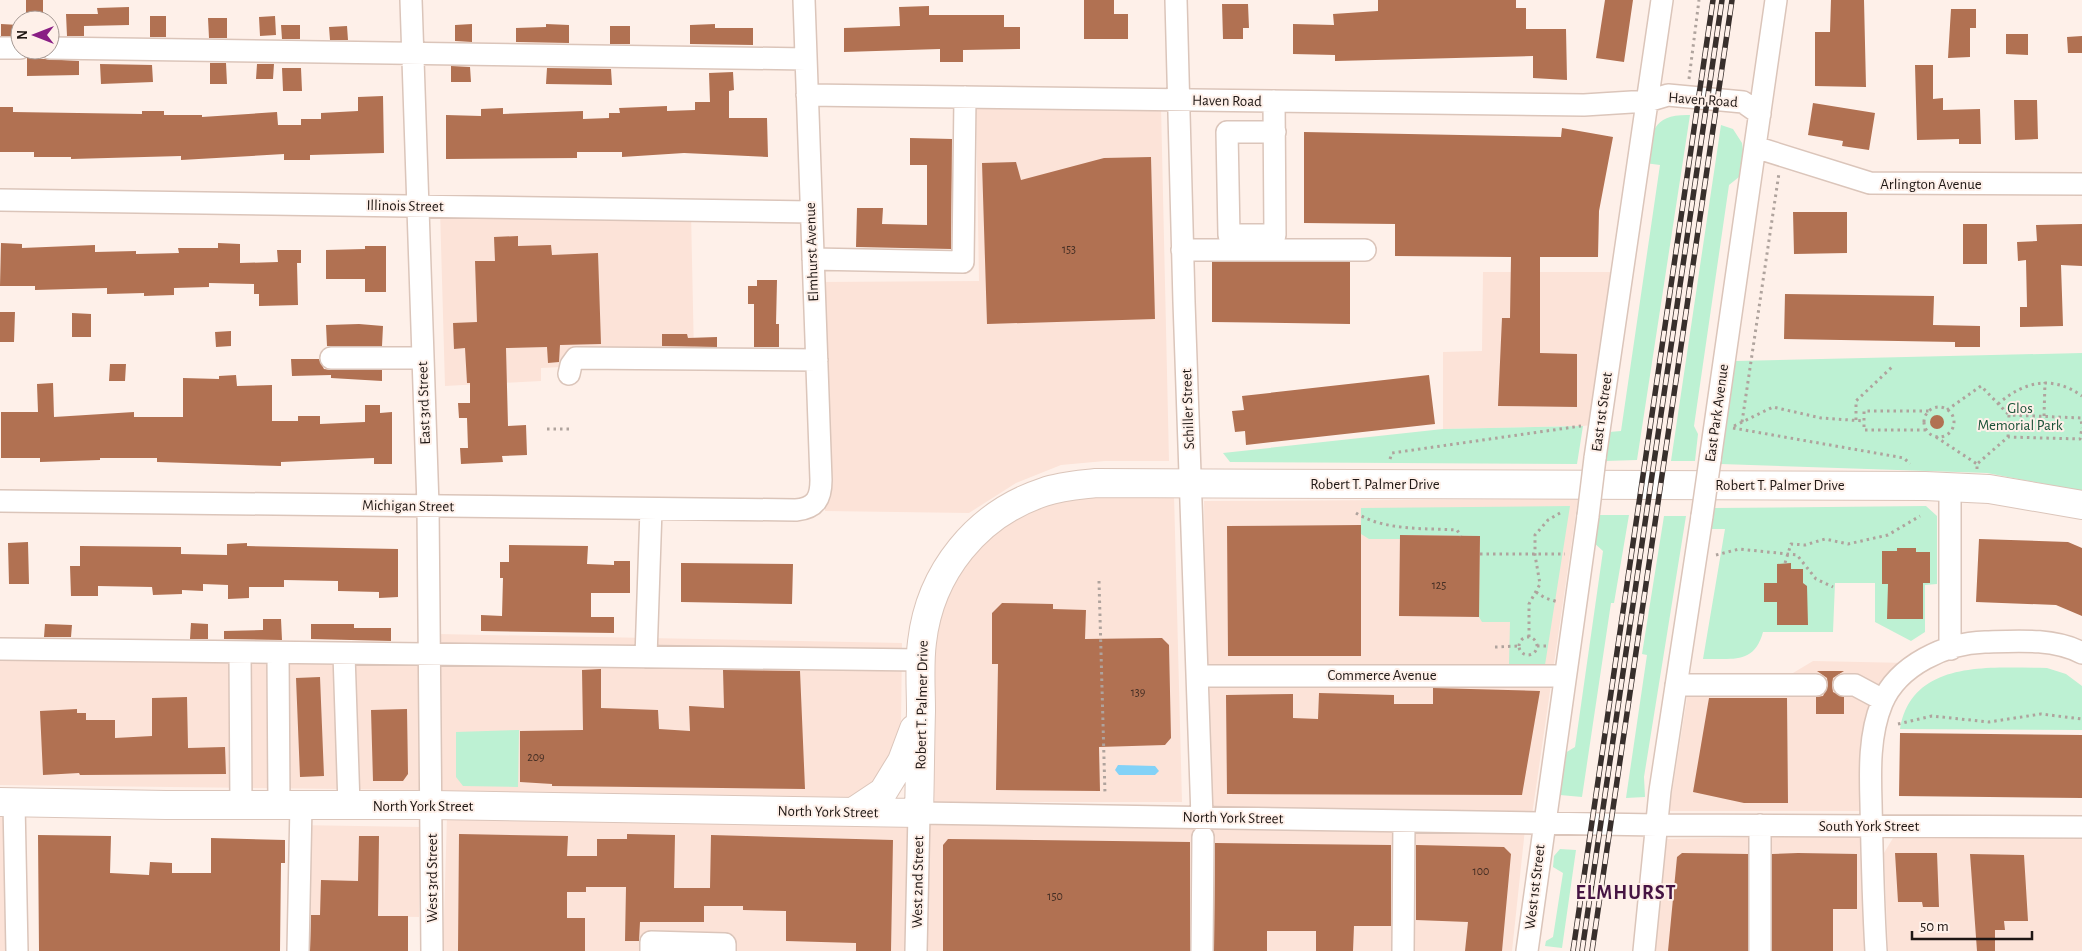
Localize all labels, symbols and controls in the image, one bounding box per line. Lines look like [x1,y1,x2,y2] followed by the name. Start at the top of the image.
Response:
[10,10,60,60] north arrow
[16,30,30,40] text: N
[1668,90,1739,110] street label: Haven Road
[1192,93,1262,109] street label: Haven Road
[1880,177,1982,192] street label: Arlington Avenue
[366,198,444,214] street label: Illinois Street
[803,202,821,302] street label: Elmhurst Avenue
[1062,243,1076,255] house number: 153
[415,361,433,445] street label: East 3rd Street
[1703,363,1731,463] street label: East Park Avenue
[1179,368,1197,450] street label: Schiller Street
[1589,371,1615,453] street label: East 1st Street
[1977,401,2063,433] park label: Glos Memorial Park
[1310,477,1440,492] street label: Robert T. Palmer Drive
[1715,478,1845,493] street label: Robert T. Palmer Drive
[362,498,454,514] street label: Michigan Street
[1432,579,1446,591] house number: 125
[913,640,931,770] street label: Robert T. Palmer Drive
[1327,668,1437,683] street label: Commerce Avenue
[1131,686,1146,698] house number: 139
[527,751,545,763] house number: 209
[373,799,474,814] street label: North York Street
[778,804,879,820] street label: North York Street
[1183,810,1284,826] street label: North York Street
[1819,819,1919,834] street label: South York Street
[425,833,440,923] street label: West 3rd Street
[910,835,926,928] street label: West 2nd Street
[1522,843,1548,930] street label: West 1st Street
[1473,865,1489,877] house number: 100
[1575,883,1677,903] district label: ELMHURST
[1047,890,1063,902] house number: 150
[1912,908,2032,940] scale bar
[1920,919,1949,934] text: 50 m

